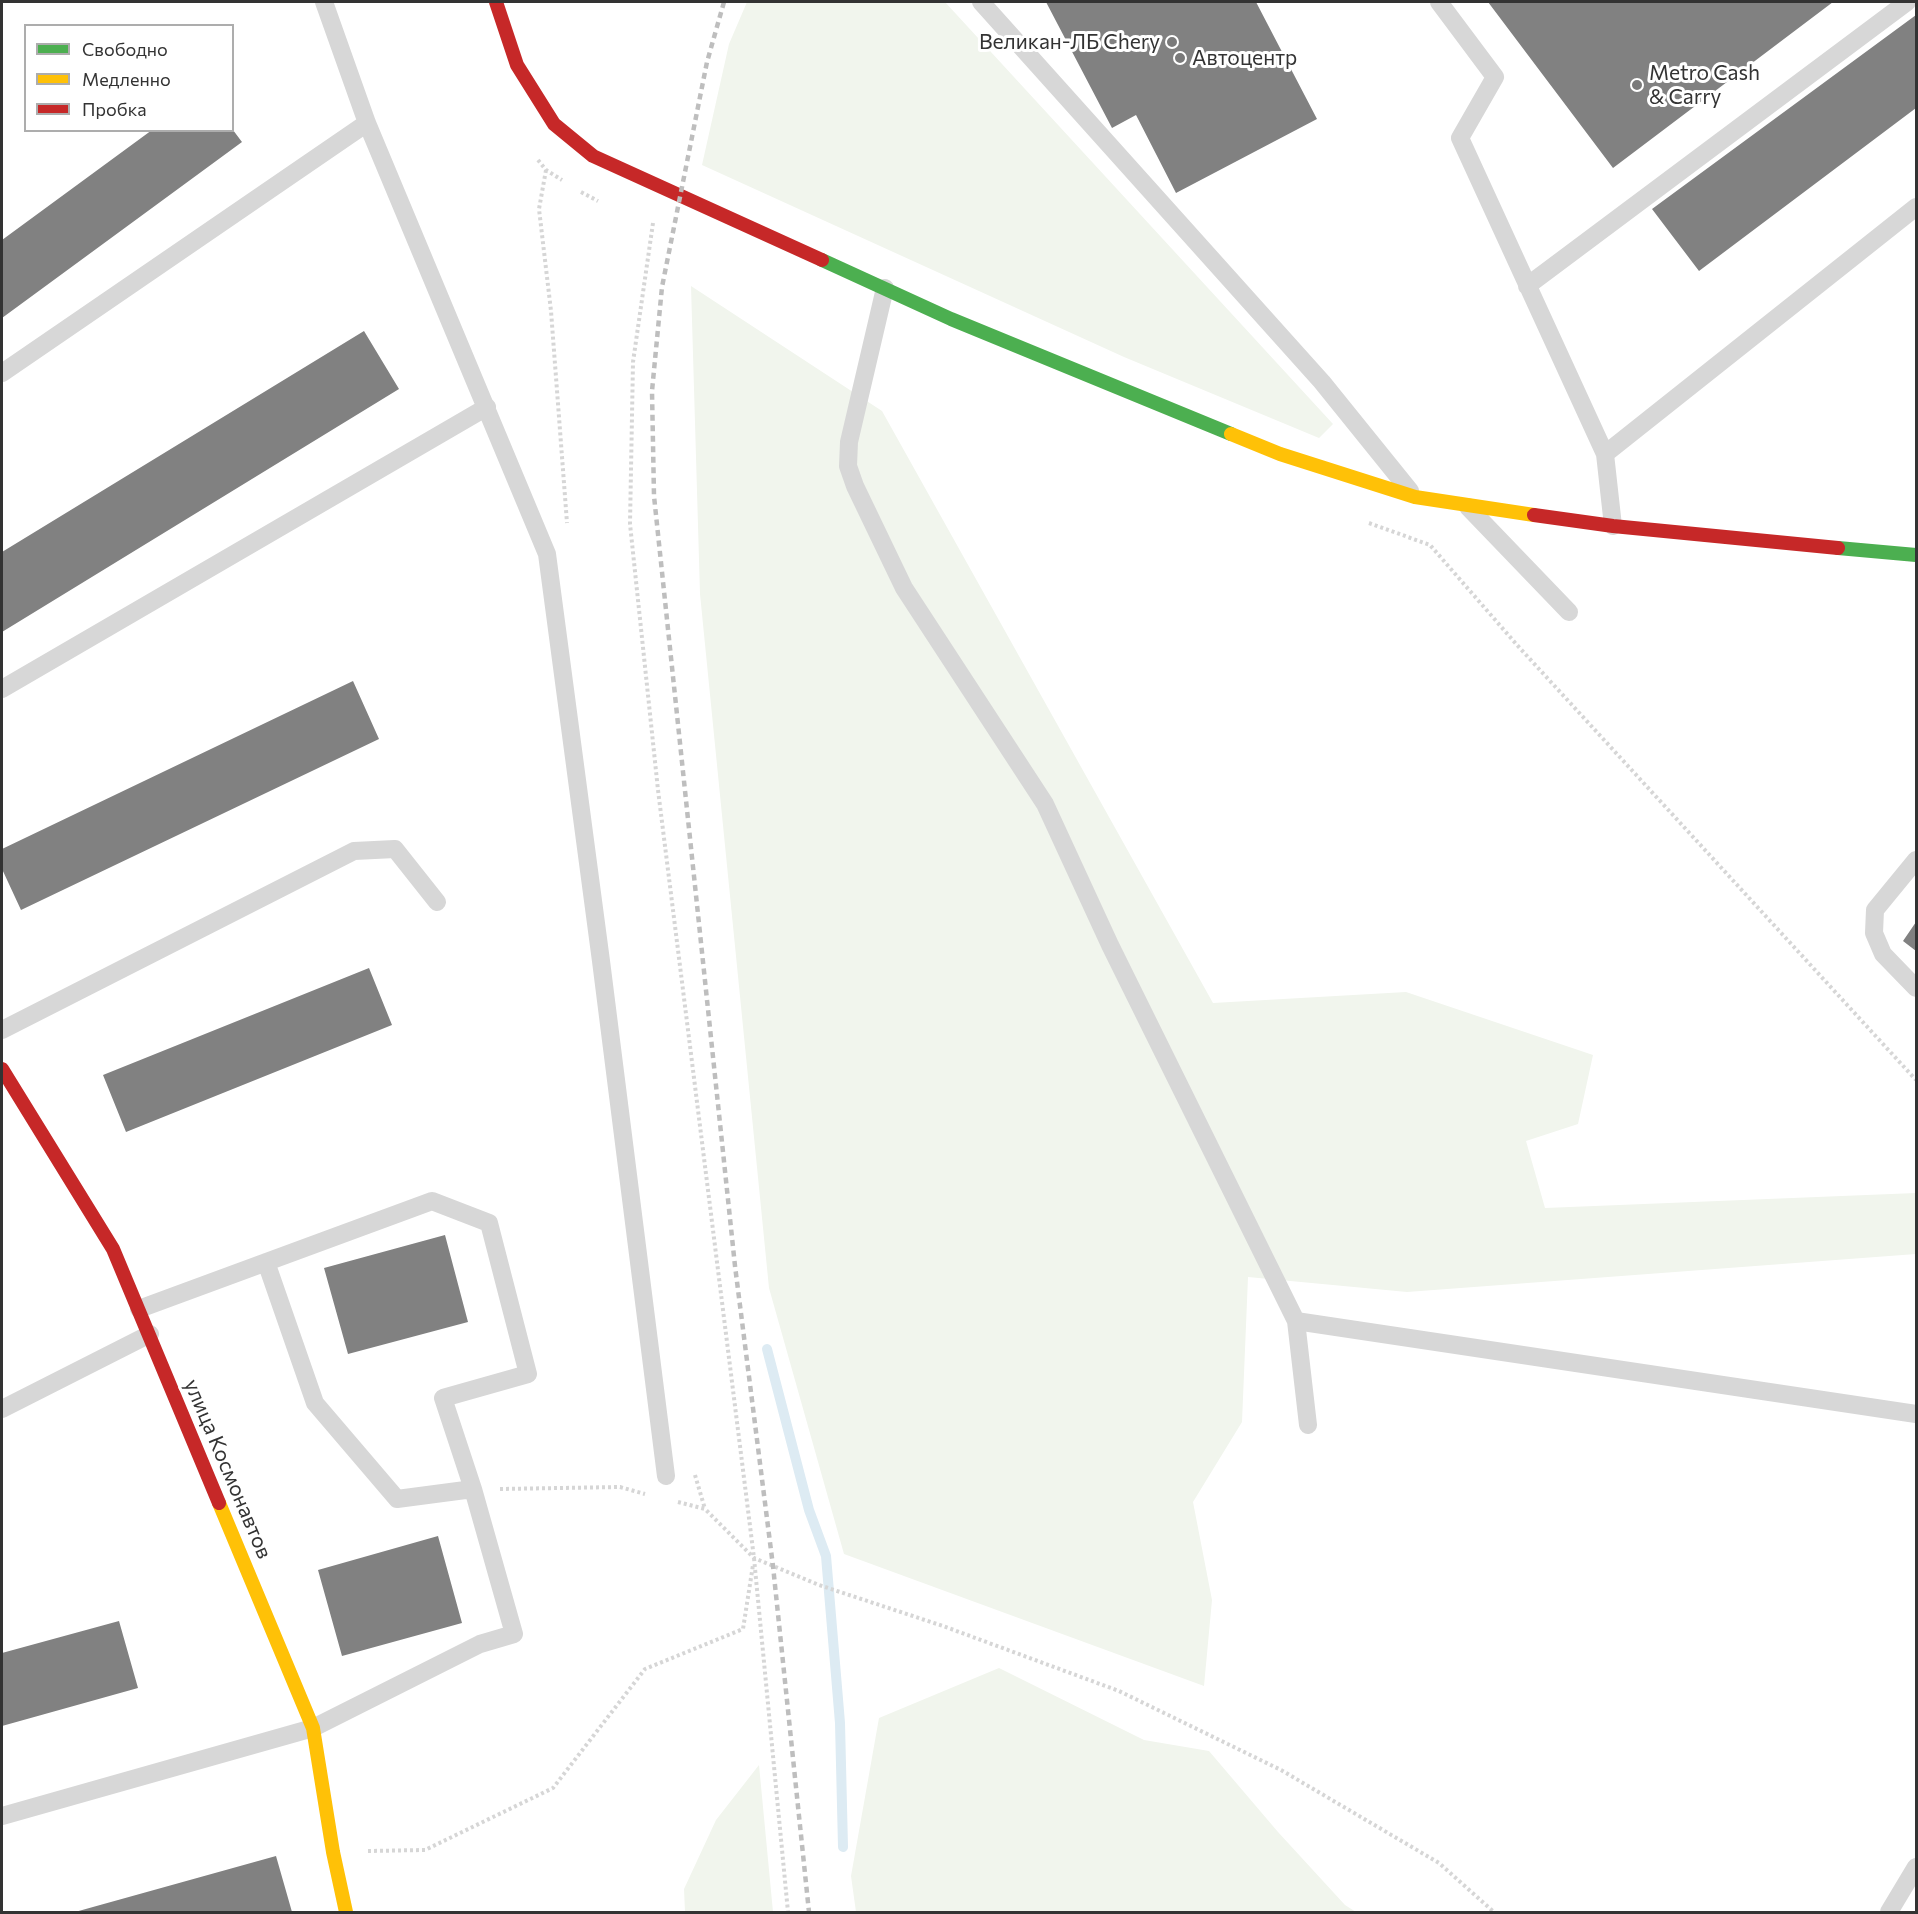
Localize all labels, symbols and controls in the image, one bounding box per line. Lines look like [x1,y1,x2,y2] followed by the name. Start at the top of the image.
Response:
[24,24,234,132] legend
[979,29,1160,55] place label: Великан-ЛБ Chery
[1165,35,1179,49] marker: Великан-ЛБ Chery
[82,38,168,60] text: Свободно
[1192,45,1297,71] place label: Автоцентр
[1173,51,1187,65] marker: Автоцентр
[1649,60,1760,110] place label: Metro Cash & Carry
[82,68,171,90] text: Медленно
[1630,78,1644,92] marker: Metro Cash & Carry
[82,98,147,120] text: Пробка
[179,1375,277,1563] street label: улица Космонавтов

